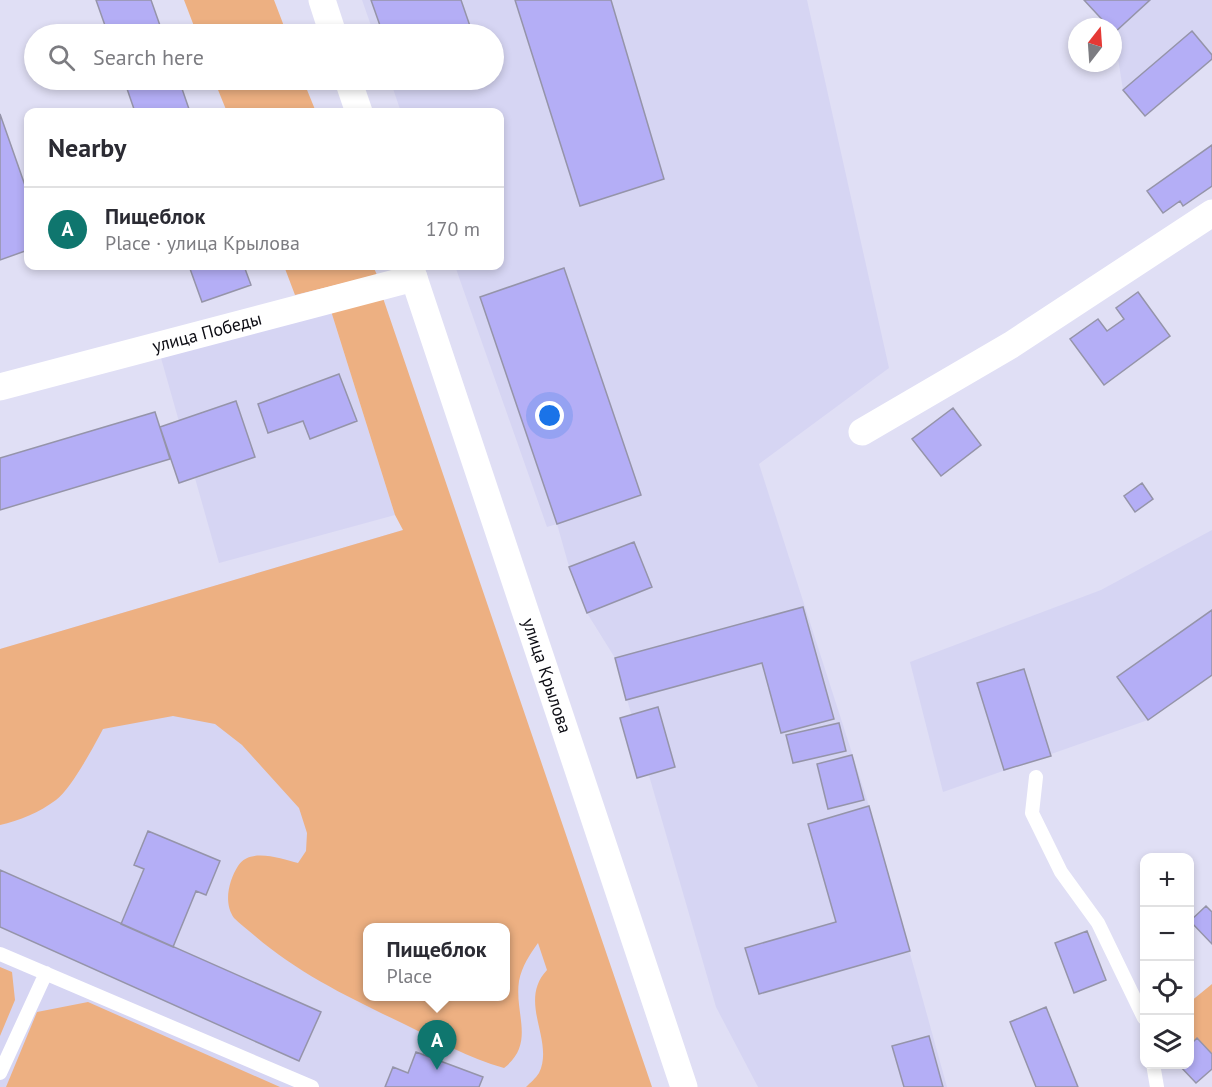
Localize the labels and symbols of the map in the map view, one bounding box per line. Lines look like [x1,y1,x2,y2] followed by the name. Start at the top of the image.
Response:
[1068,18,1122,72] north arrow
[150,307,264,357] street label: улица Победы
[535,401,564,430] your location
[517,615,577,736] street label: улица Крылова
[418,1020,456,1070] pin: A

